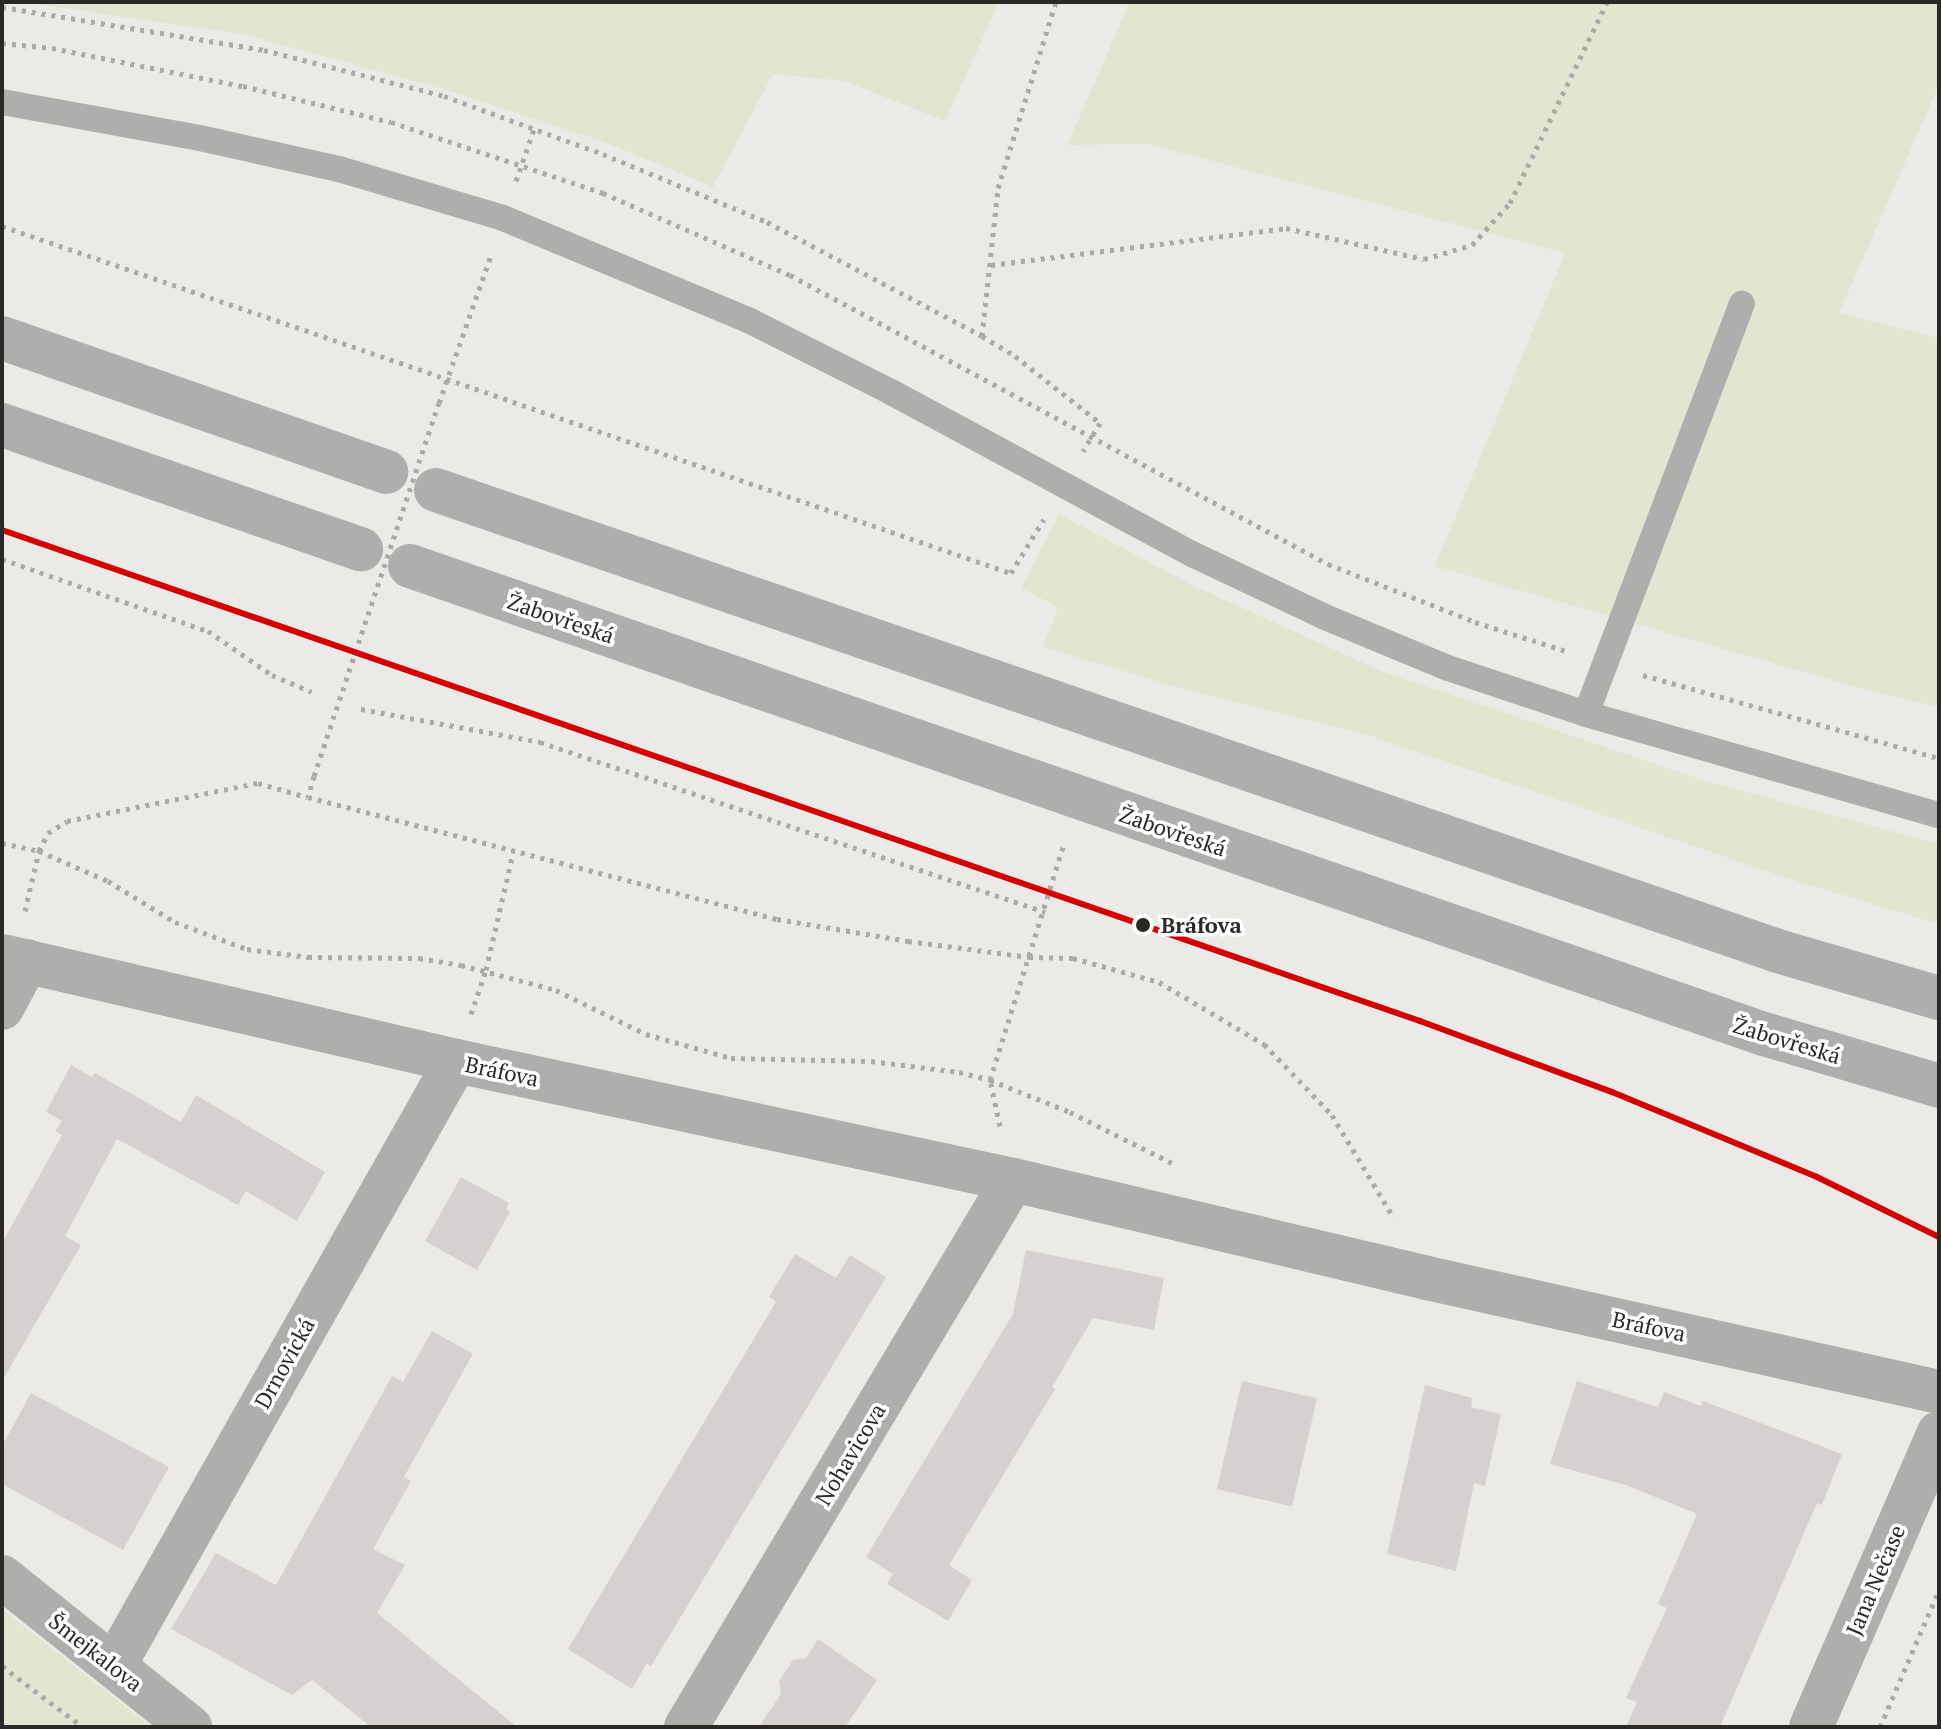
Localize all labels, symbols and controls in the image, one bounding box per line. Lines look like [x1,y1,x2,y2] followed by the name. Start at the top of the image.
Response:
[504,587,618,649] street label: Žabovřeská
[1116,800,1230,862] street label: Žabovřeská
[1161,912,1242,938] place label: Bráfova
[1132,914,1154,936] marker: Bráfova
[1730,1011,1844,1069] street label: Žabovřeská
[463,1050,541,1092] street label: Bráfova
[1610,1305,1688,1347] street label: Bráfova
[248,1313,320,1413] street label: Drnovická
[809,1398,891,1510] street label: Nohavicova
[1840,1521,1910,1639] street label: Jana Nečase
[44,1607,148,1697] street label: Šmejkalova

